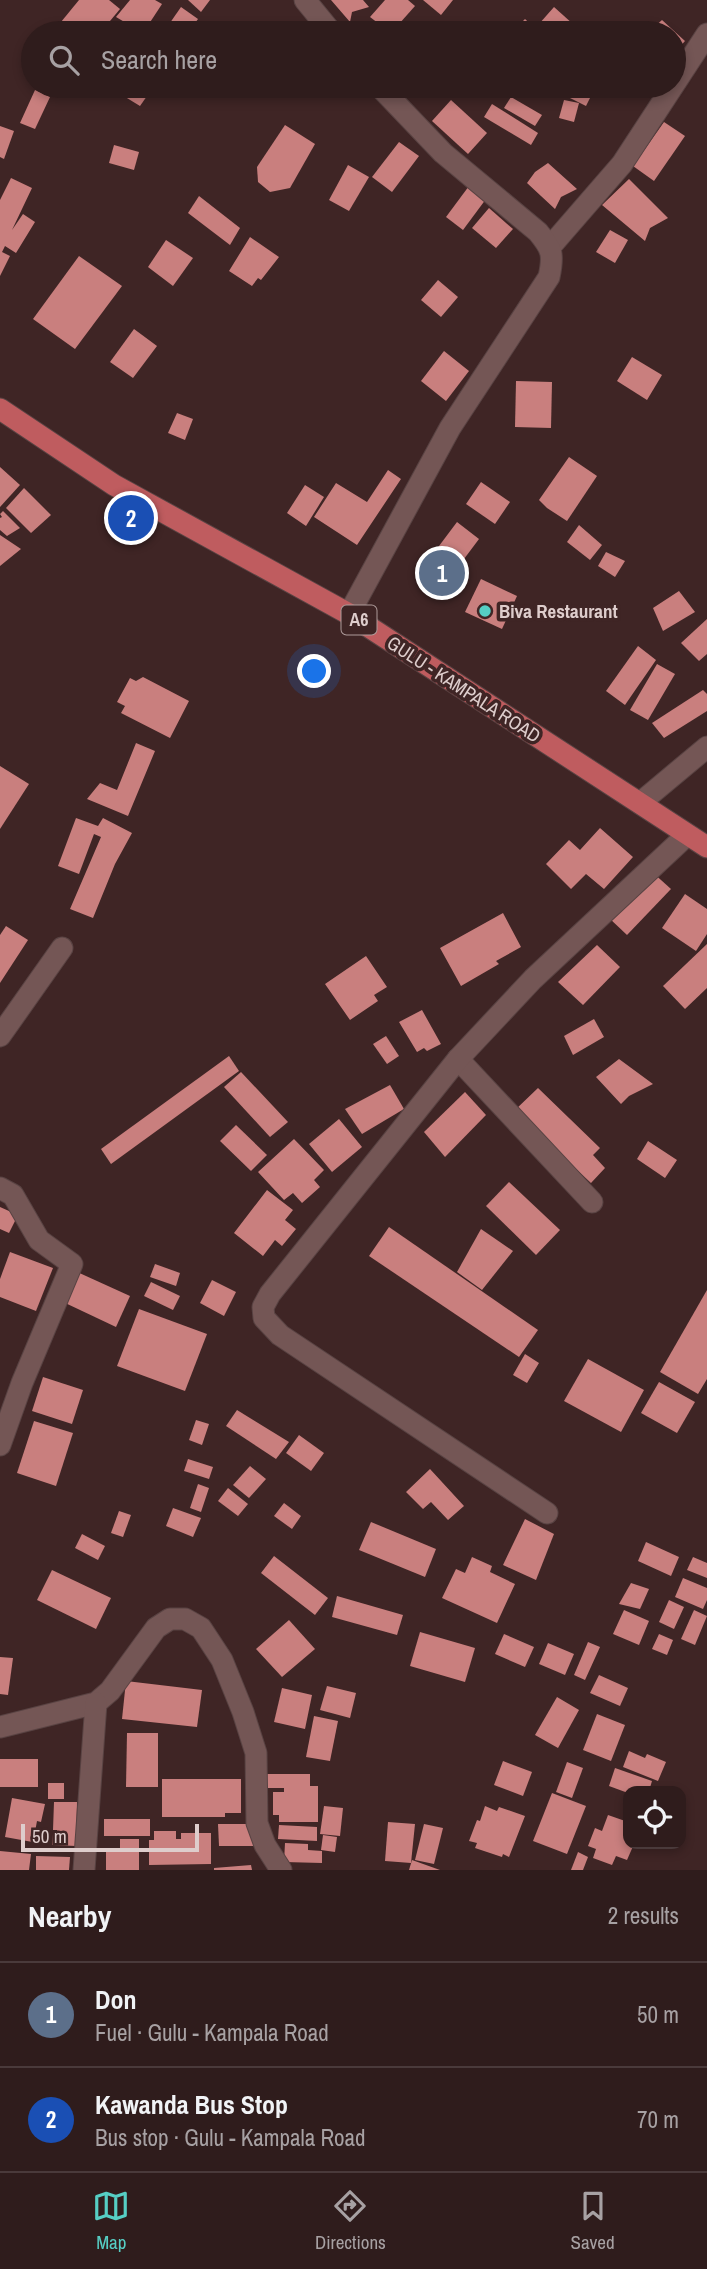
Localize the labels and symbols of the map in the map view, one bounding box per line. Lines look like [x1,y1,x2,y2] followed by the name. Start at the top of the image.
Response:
[108,492,154,544] pin: 2
[419,547,465,599] pin: 1
[499,598,618,624] place label: Biva Restaurant
[477,603,493,619] marker: Biva Restaurant
[342,606,376,634] road number: A6
[382,630,546,748] street label: GULU - KAMPALA ROAD
[297,654,331,688] your location
[21,1821,200,1853] scale bar

